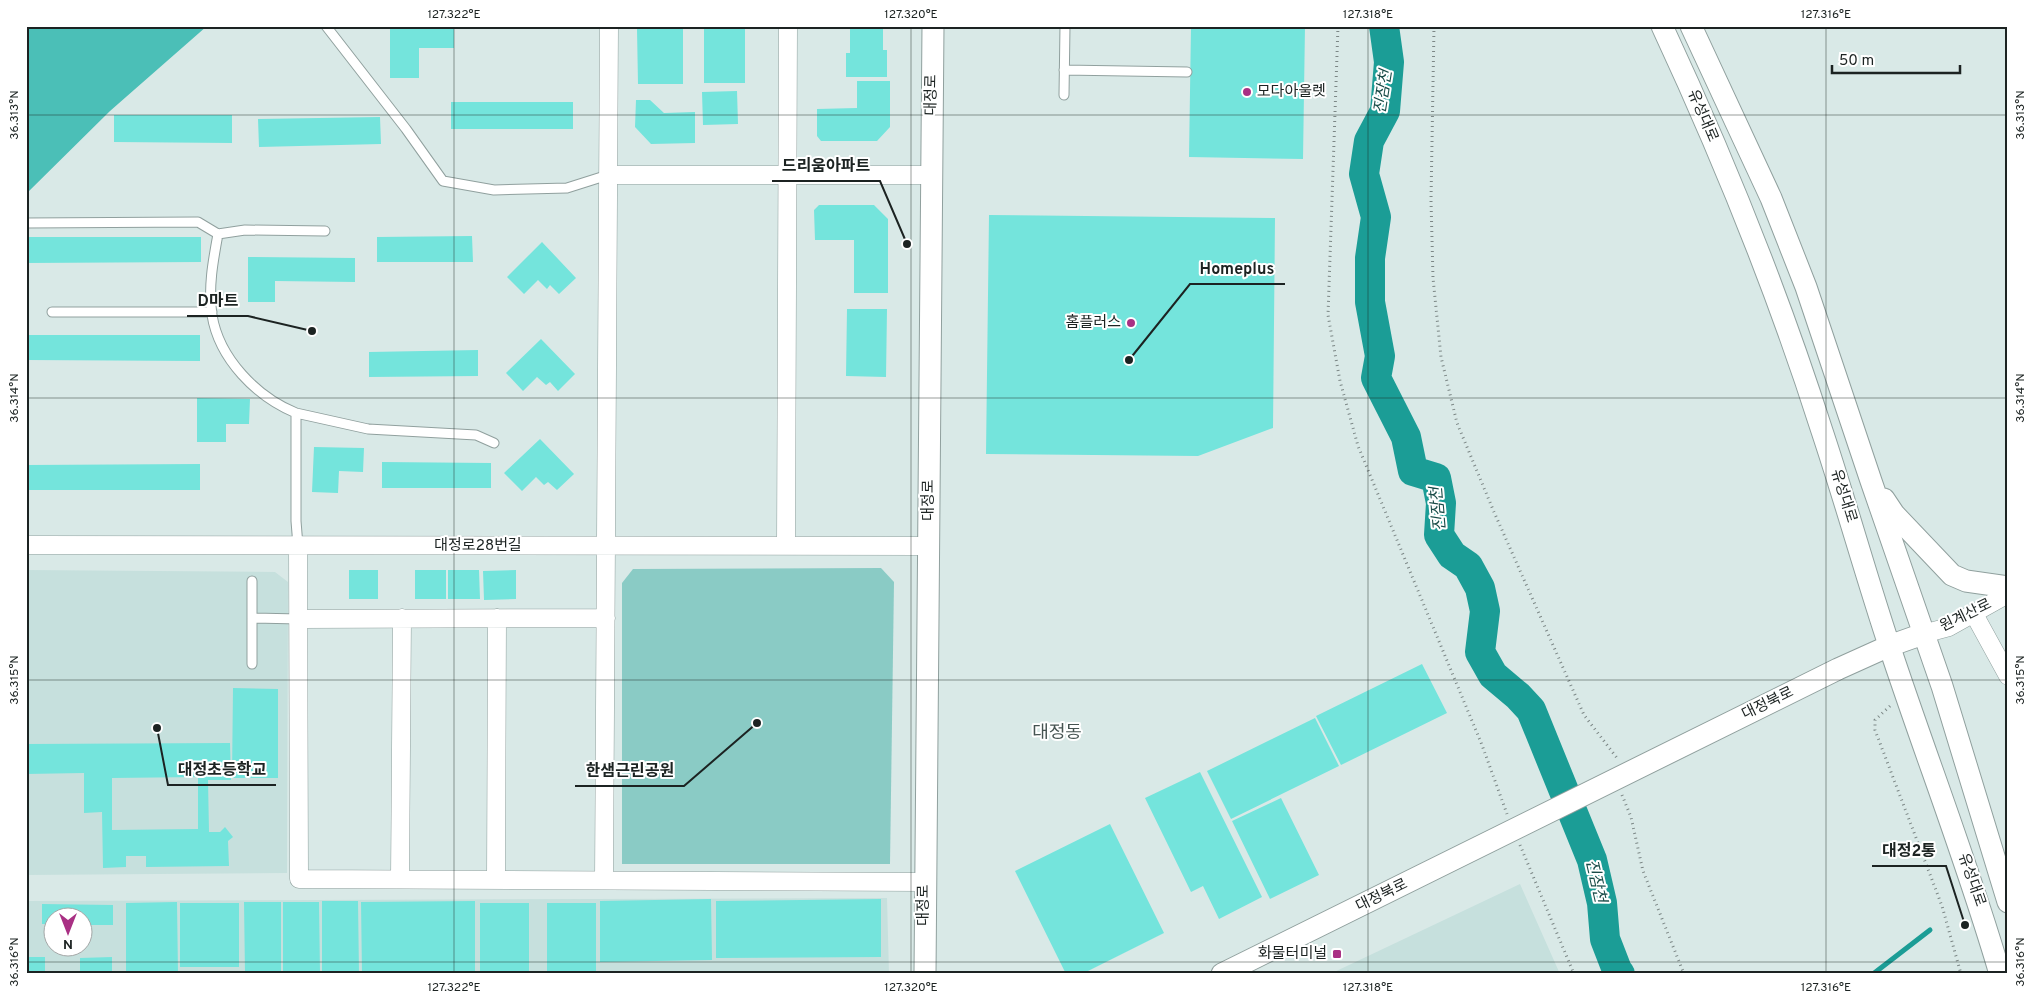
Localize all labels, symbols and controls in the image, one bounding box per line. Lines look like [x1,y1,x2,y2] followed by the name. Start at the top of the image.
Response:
[427,7,481,23] text: 127.322°E
[884,7,938,23] text: 127.320°E
[1343,7,1393,23] text: 127.318°E
[1801,7,1851,23] text: 127.316°E
[1832,42,1959,74] scale bar
[1839,52,1874,71] text: 50 m
[1371,66,1398,115] water label: 진잠천
[922,74,942,116] street label: 대정로
[1257,83,1326,102] place label: 모다아울렛
[1241,86,1253,98] marker: 모다아울렛
[1682,87,1722,145] street label: 유성대로
[7,90,23,140] text: 36.313°N
[2013,90,2029,140] text: 36.313°N
[772,150,880,181] callout: 드리움아파트
[782,157,870,177] text: 드리움아파트
[1190,253,1285,284] callout: Homeplus
[1200,260,1275,280] text: Homeplus
[187,285,248,316] callout: D마트
[198,292,239,312] text: D마트
[1066,314,1121,333] place label: 홈플러스
[1125,317,1137,329] marker: 홈플러스
[7,373,23,423] text: 36.314°N
[2013,373,2029,423] text: 36.314°N
[1826,467,1860,525] street label: 유성대로
[920,479,939,521] street label: 대정로
[1427,484,1451,532] water label: 진잠천
[434,537,522,556] street label: 대정로28번길
[1937,595,1995,637] street label: 원계산로
[7,655,23,705] text: 36.315°N
[2013,655,2029,705] text: 36.315°N
[1739,683,1797,725] street label: 대정북로
[1032,722,1082,745] district label: 대정동
[168,754,276,785] callout: 대정초등학교
[575,755,684,786] callout: 한샘근린공원
[178,760,266,781] text: 대정초등학교
[586,761,674,782] text: 한샘근린공원
[1872,835,1946,866] callout: 대정2통
[1882,842,1936,862] text: 대정2통
[1953,851,1989,909] street label: 유성대로
[1580,857,1610,907] water label: 진잠천
[1353,875,1411,917] street label: 대정북로
[915,884,934,926] street label: 대정로
[42,908,92,958] north arrow
[63,935,73,952] text: N
[7,937,23,987] text: 36.316°N
[2013,937,2029,987] text: 36.316°N
[1258,945,1327,964] place label: 화물터미널
[1331,948,1343,960] marker: 화물터미널
[427,980,481,996] text: 127.322°E
[884,980,938,996] text: 127.320°E
[1343,980,1393,996] text: 127.318°E
[1801,980,1851,996] text: 127.316°E

